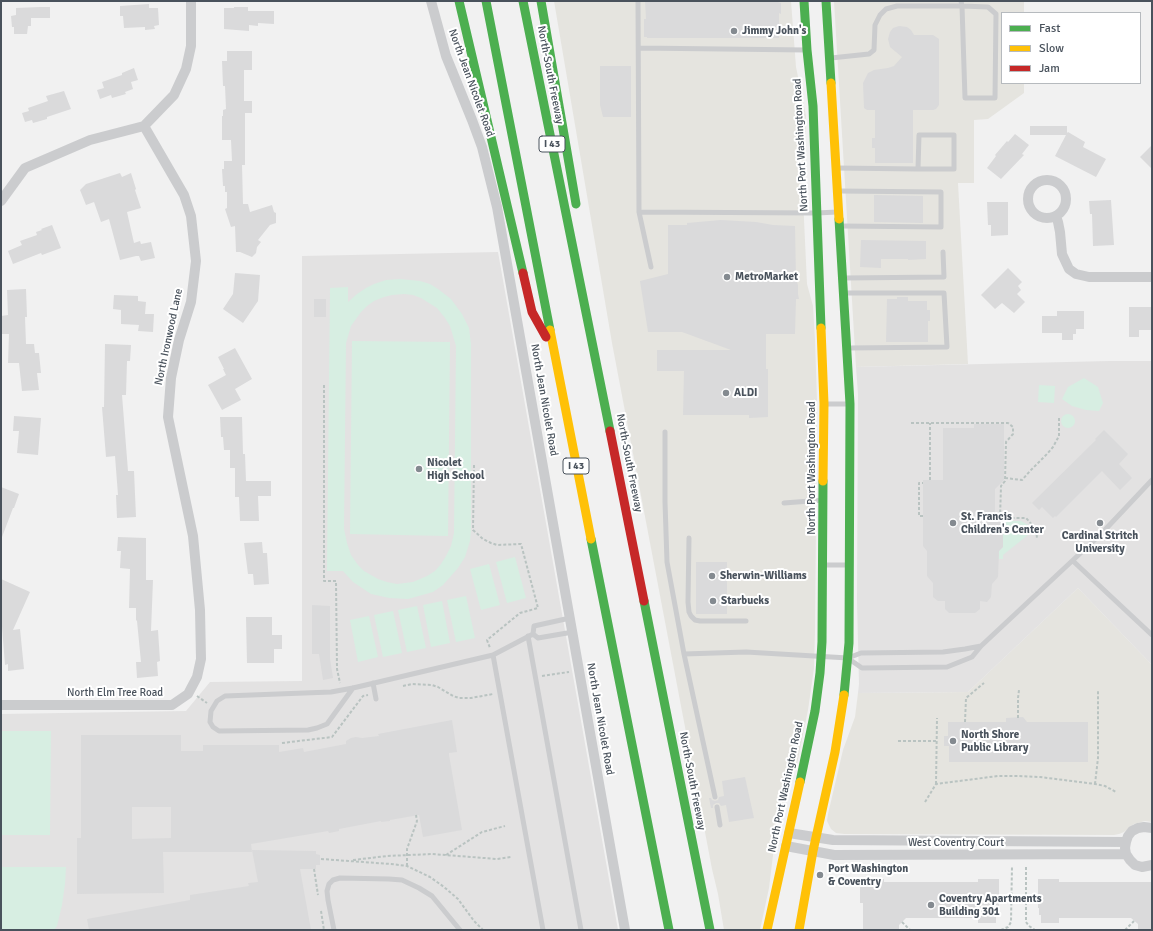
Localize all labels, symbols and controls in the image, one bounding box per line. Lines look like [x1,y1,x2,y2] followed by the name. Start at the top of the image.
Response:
[1001,12,1141,84] legend
[1039,21,1060,36] text: Fast
[742,24,806,38] place label: Jimmy John's
[534,25,566,125] street label: North-South Freeway
[729,26,739,36] marker: Jimmy John's
[445,27,497,139] street label: North Jean Nicolet Road
[1039,41,1064,56] text: Slow
[1039,61,1060,76] text: Jam
[791,78,811,212] street label: North Port Washington Road
[539,136,565,152] road number: I 43
[735,270,798,284] place label: MetroMarket
[722,272,732,282] marker: MetroMarket
[152,287,186,387] street label: North Ironwood Lane
[528,343,560,457] street label: North Jean Nicolet Road
[734,386,758,400] place label: ALDI
[721,388,731,398] marker: ALDI
[805,401,819,535] street label: North Port Washington Road
[613,413,645,513] street label: North-South Freeway
[427,456,484,482] place label: Nicolet High School
[563,458,589,474] road number: I 43
[414,464,424,474] marker: Nicolet High School
[961,510,1044,536] place label: St. Francis Children's Center
[948,518,958,528] marker: St. Francis Children's Center
[1095,518,1105,528] marker: Cardinal Stritch University
[1062,529,1138,555] place label: Cardinal Stritch University
[720,569,807,583] place label: Sherwin-Williams
[707,571,717,581] marker: Sherwin-Williams
[721,594,769,608] place label: Starbucks
[708,596,718,606] marker: Starbucks
[584,662,616,776] street label: North Jean Nicolet Road
[67,686,163,700] street label: North Elm Tree Road
[766,720,806,854] street label: North Port Washington Road
[961,728,1028,754] place label: North Shore Public Library
[676,731,708,831] street label: North-South Freeway
[948,736,958,746] marker: North Shore Public Library
[908,836,1004,850] street label: West Coventry Court
[828,862,908,888] place label: Port Washington & Coventry
[815,870,825,880] marker: Port Washington & Coventry
[939,892,1042,918] place label: Coventry Apartments Building 301
[926,900,936,910] marker: Coventry Apartments Building 301

